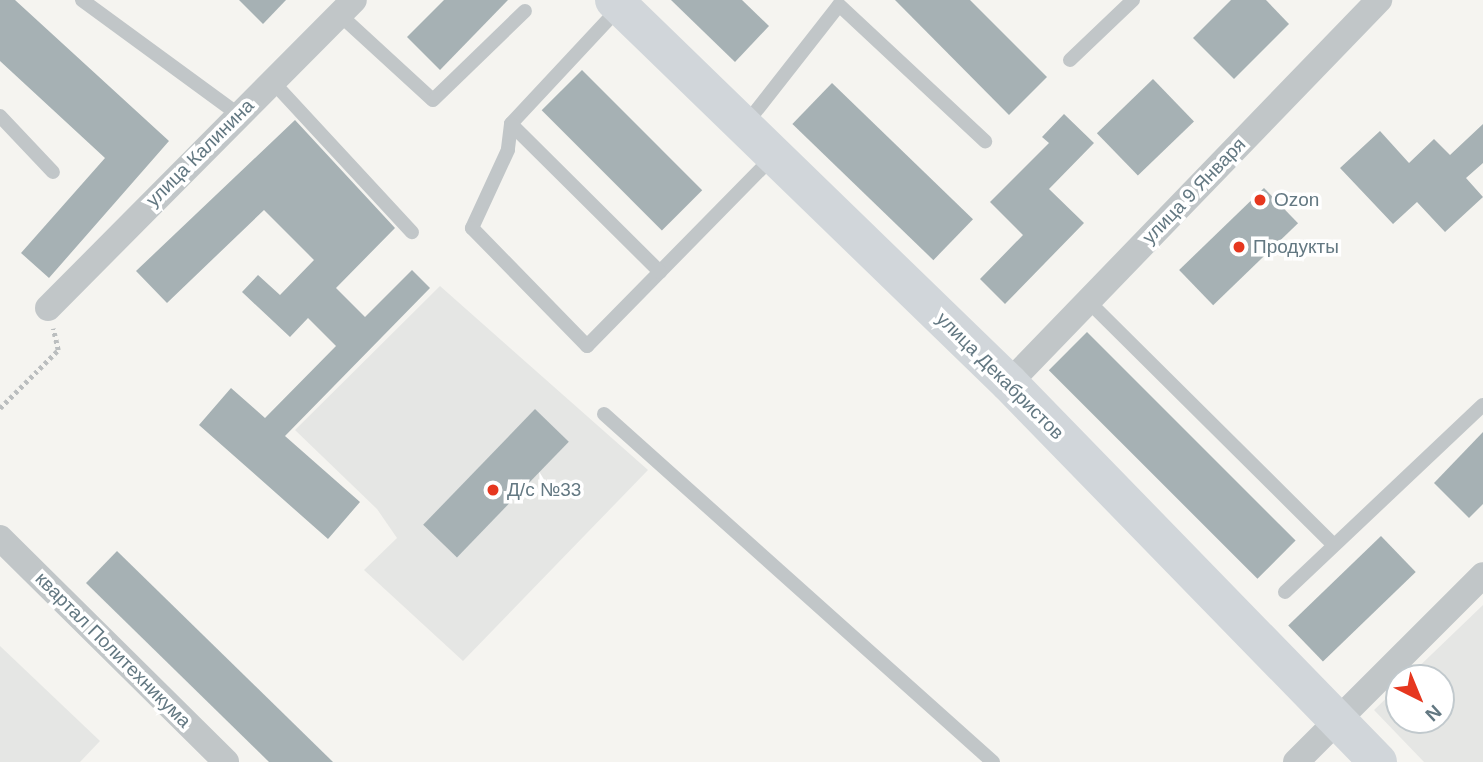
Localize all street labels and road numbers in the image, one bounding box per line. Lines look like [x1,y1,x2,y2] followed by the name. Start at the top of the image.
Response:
[141,94,259,212] street label: улица Калинина
[1138,133,1250,249] street label: улица 9 Января
[931,307,1069,445] street label: улица Декабристов
[31,568,195,732] street label: квартал Политехникума

